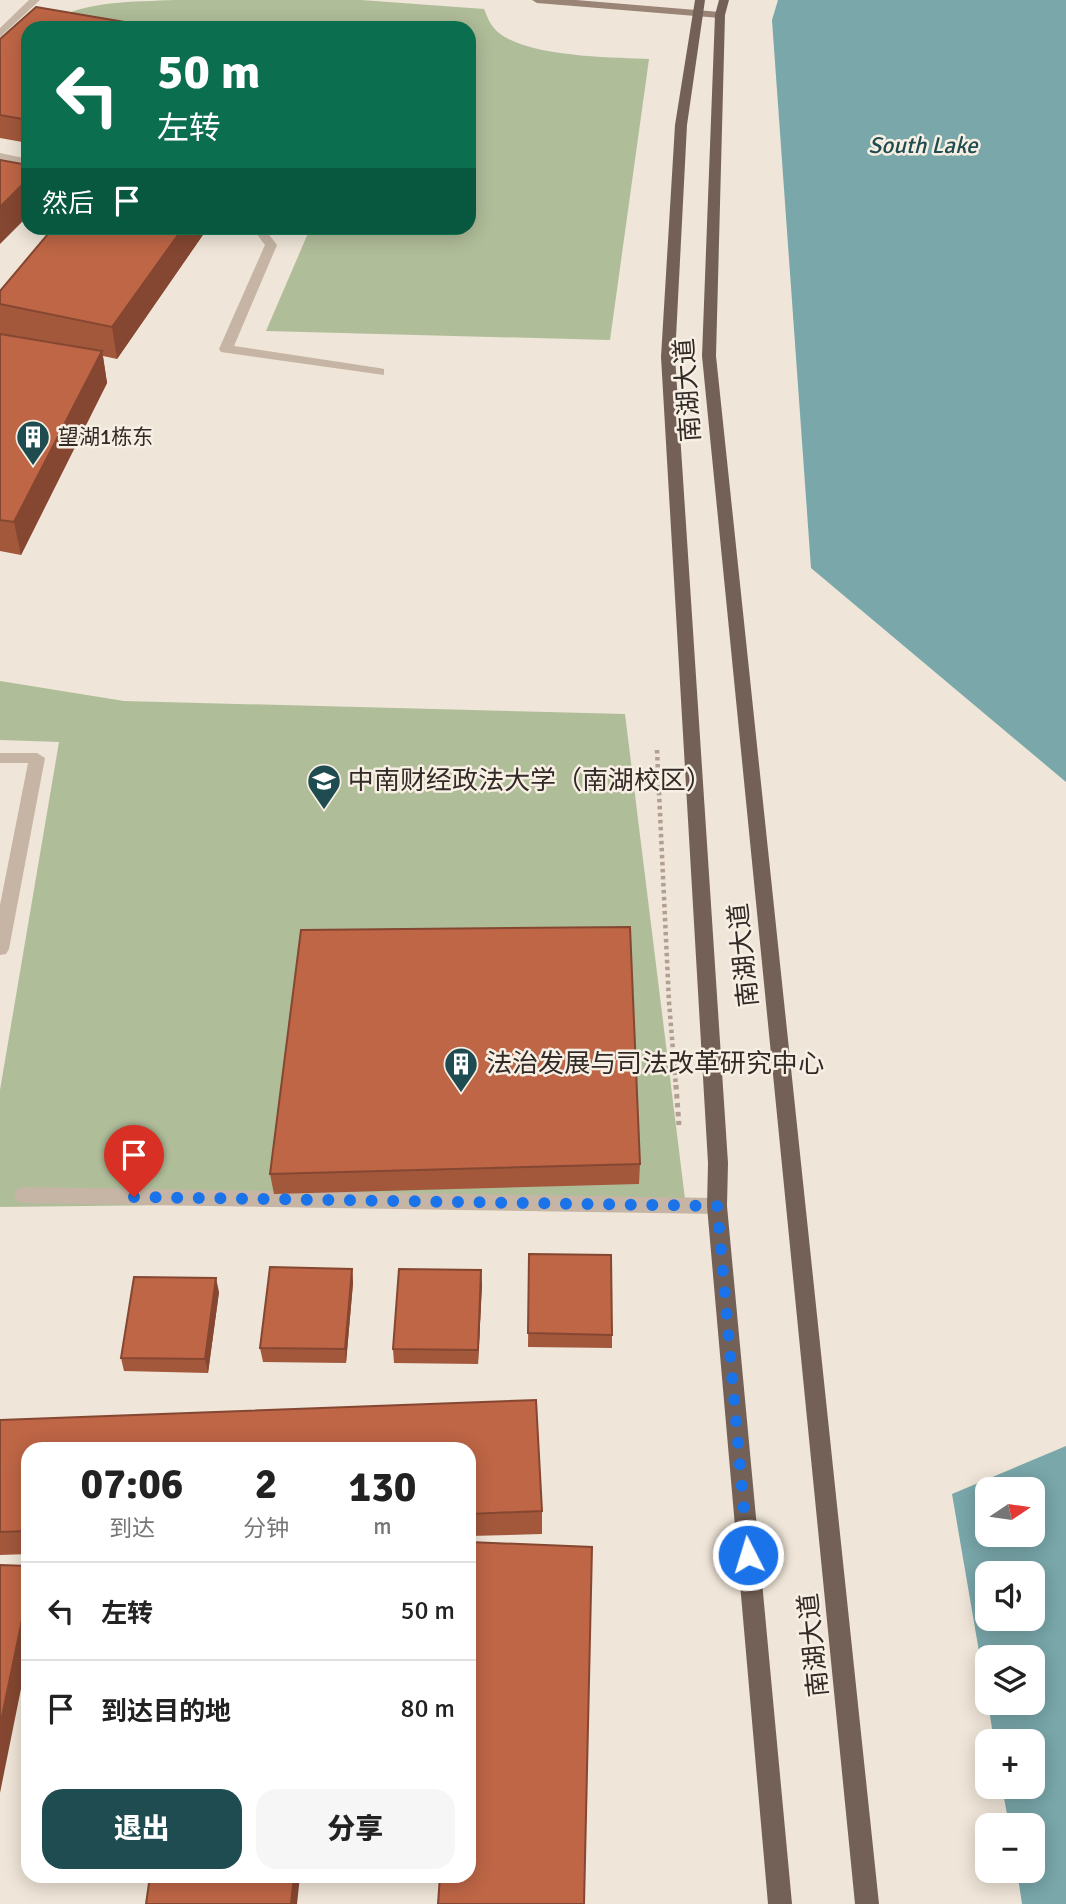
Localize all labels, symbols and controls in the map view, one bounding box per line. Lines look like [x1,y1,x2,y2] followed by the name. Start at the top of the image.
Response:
[157,42,260,102] text: 50 m
[42,49,133,140] icon: left
[157,109,221,148] text: 左转
[869,131,979,160] water label: South Lake
[108,182,146,220] icon: arrive
[42,188,94,220] text: 然后
[668,337,708,443] street label: 南湖大道
[14,418,52,467] building icon: 望湖1栋东
[58,424,153,450] place label: 望湖1栋东
[305,762,343,811] school or university icon: 中南财经政法大学（南湖校区）
[348,765,712,797] place label: 中南财经政法大学（南湖校区）
[723,902,765,1008] street label: 南湖大道
[442,1045,480,1094] building icon: 法治发展与司法改革研究中心
[486,1048,824,1080] place label: 法治发展与司法改革研究中心
[104,1125,164,1197] pin
[115,1136,153,1174] icon: arrive
[80,1459,184,1510] text: 07:06
[255,1459,277,1510] text: 2
[348,1462,417,1513] text: 130
[975,1477,1045,1547] north arrow
[975,1477,1045,1883] map controls
[373,1512,392,1541] text: m
[109,1514,155,1543] text: 到达
[243,1514,289,1543] text: 分钟
[711,1518,785,1592] position arrow
[975,1561,1045,1631] button: sound
[42,1592,80,1630] icon: left
[793,1592,835,1698] street label: 南湖大道
[400,1595,455,1627] text: 50 m
[101,1598,153,1630] text: 左转
[975,1645,1045,1715] button: layers
[42,1690,80,1728] icon: arrive
[400,1693,455,1725] text: 80 m
[101,1696,231,1728] text: 到达目的地
[975,1729,1045,1799] button: +
[42,1789,242,1869] button: 退出
[256,1789,455,1869] button: 分享
[975,1813,1045,1883] button: −

